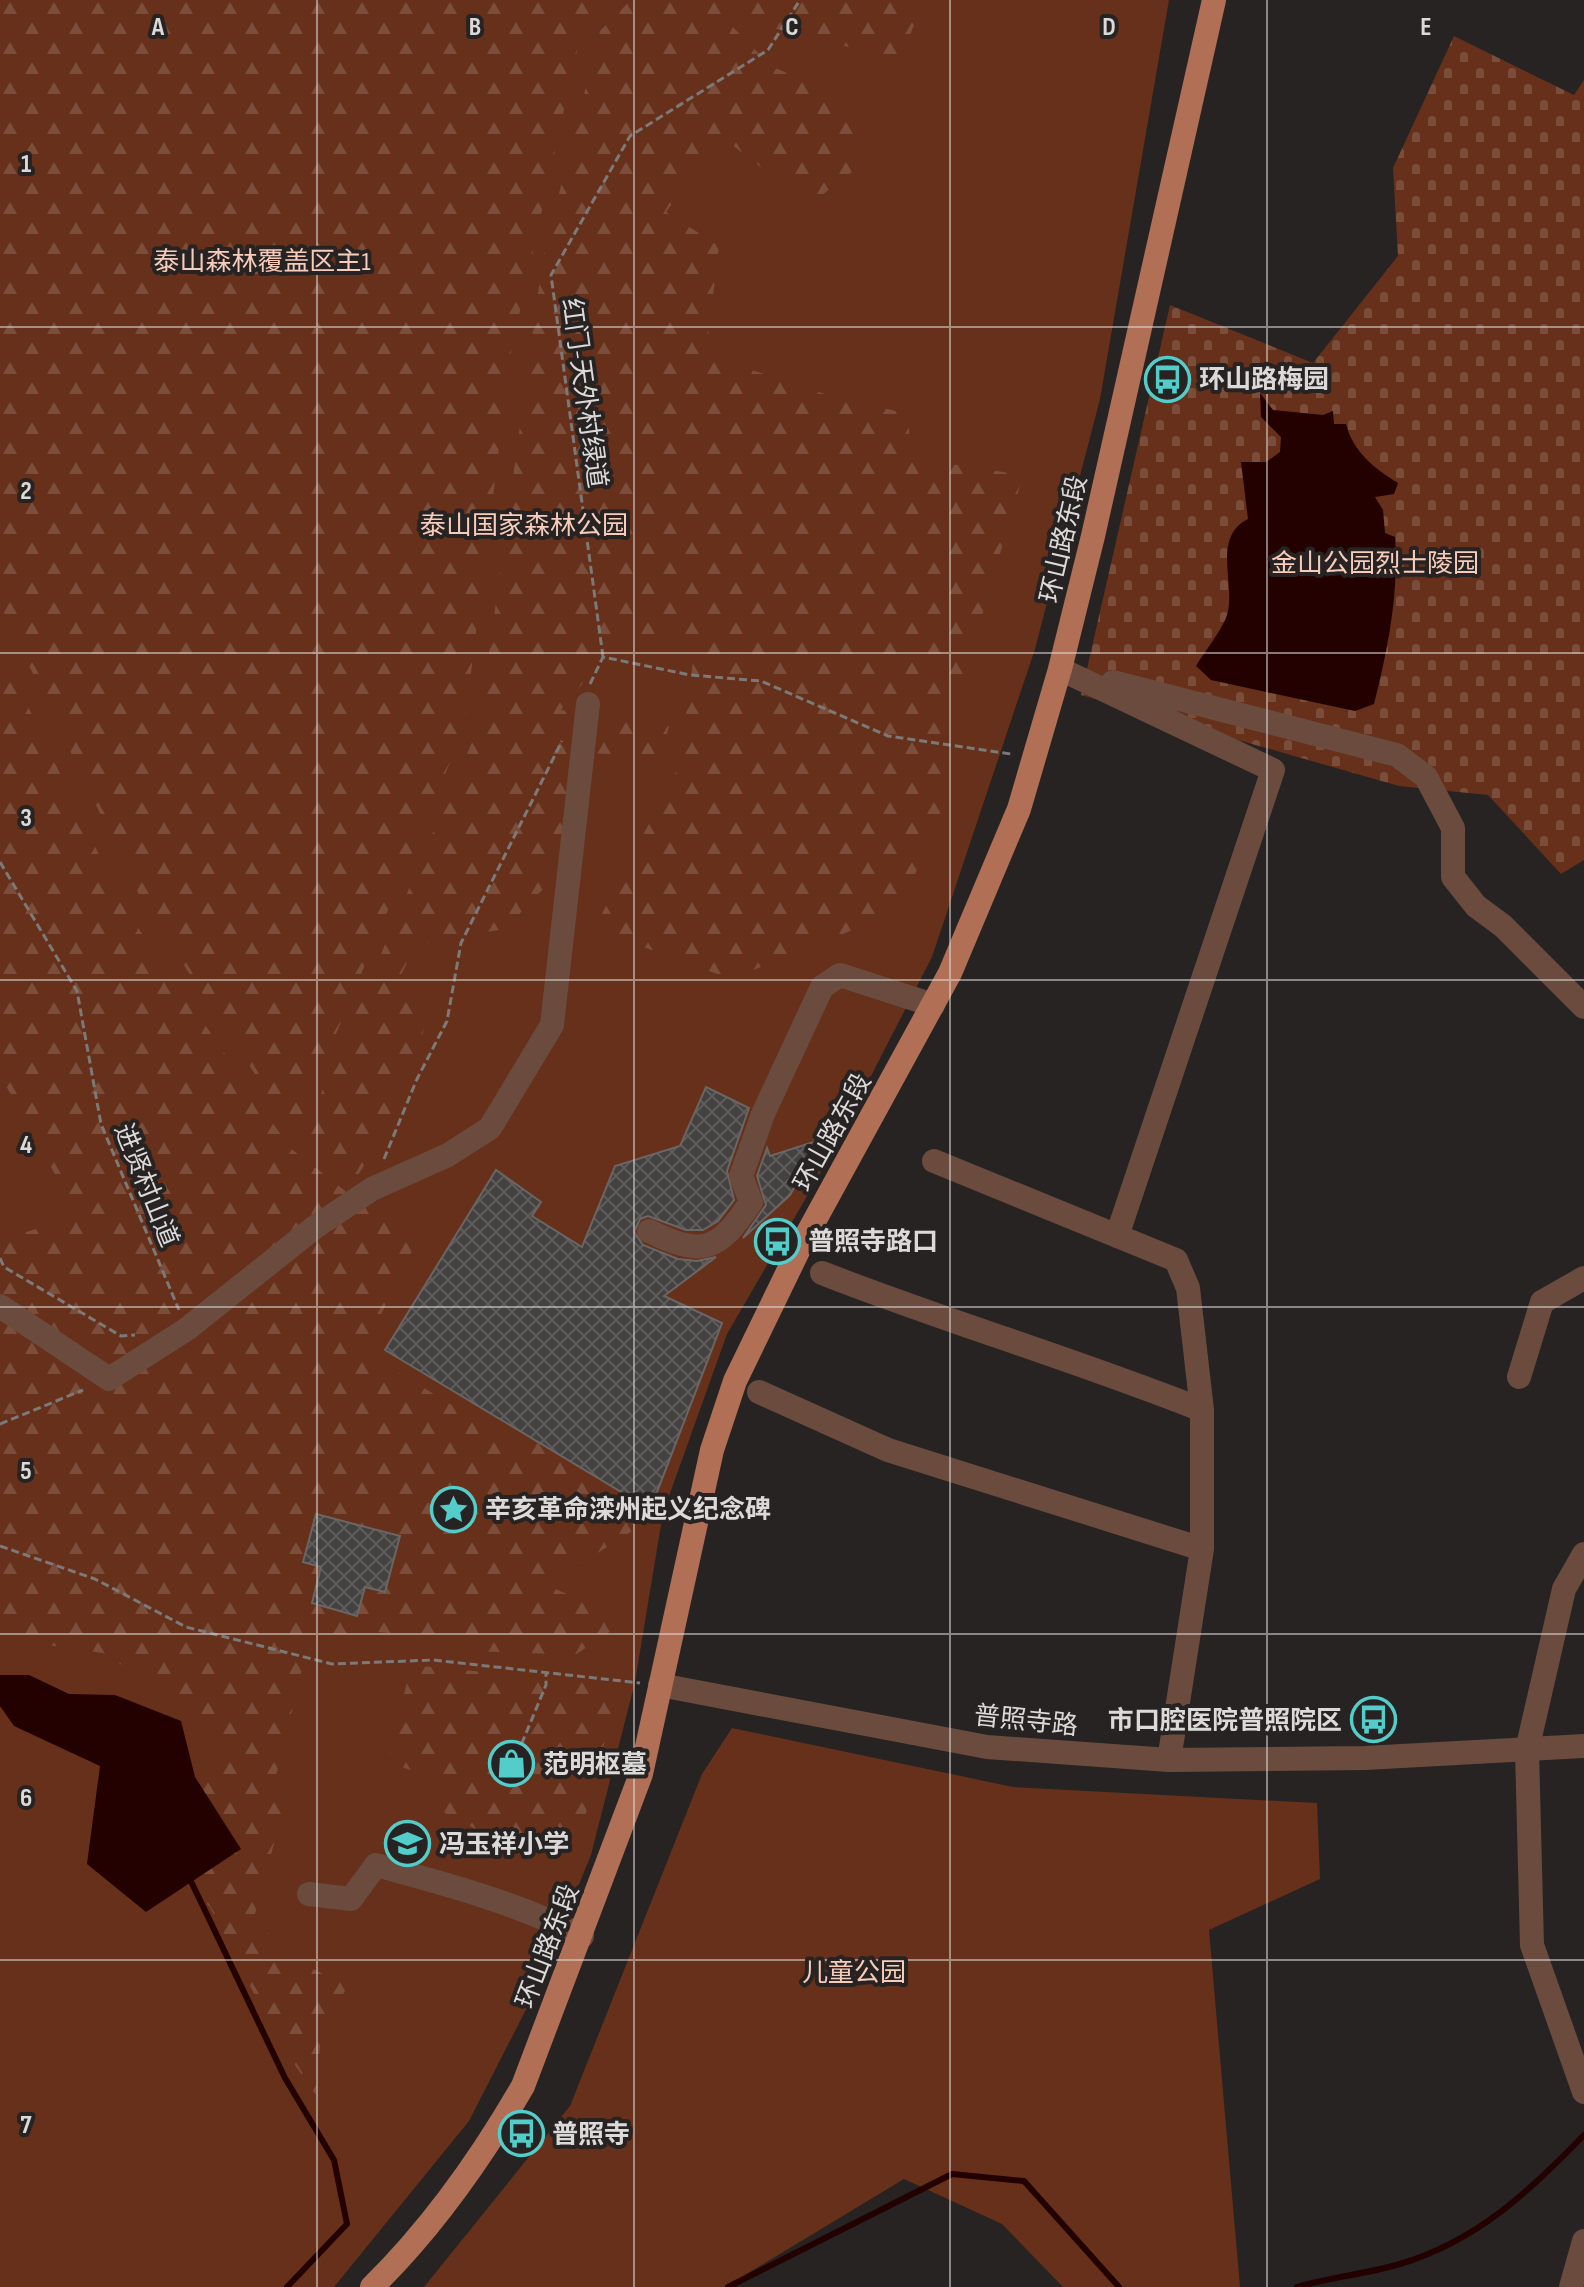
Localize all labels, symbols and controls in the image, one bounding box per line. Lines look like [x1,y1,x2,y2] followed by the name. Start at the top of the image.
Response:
[151,12,165,43] text: A
[469,12,481,43] text: B
[785,12,799,43] text: C
[1102,12,1116,43] text: D
[1420,12,1432,43] text: E
[21,149,31,180] text: 1
[153,247,371,278] park label: 泰山森林覆盖区主1
[555,296,612,490] street label: 红门-天外村绿道
[1144,355,1192,403] bus stop icon: 环山路梅园
[1199,365,1329,396] place label: 环山路梅园
[1035,473,1094,606] street label: 环山路东段
[20,476,32,507] text: 2
[420,511,628,542] park label: 泰山国家森林公园
[1271,549,1479,580] park label: 金山公园烈士陵园
[20,803,32,834] text: 3
[788,1068,878,1197] street label: 环山路东段
[107,1119,184,1252] street label: 进贤村山道
[20,1130,32,1161] text: 4
[753,1217,801,1265] bus stop icon: 普照寺路口
[808,1227,938,1258] place label: 普照寺路口
[20,1456,32,1487] text: 5
[430,1485,478,1533] place icon: 辛亥革命滦州起义纪念碑
[485,1495,771,1526] place label: 辛亥革命滦州起义纪念碑
[1349,1696,1397,1744] bus stop icon: 市口腔医院普照院区
[973,1701,1079,1742] street label: 普照寺路
[1108,1706,1342,1737] place label: 市口腔医院普照院区
[488,1740,536,1788] shop icon: 范明枢墓
[543,1750,647,1781] place label: 范明枢墓
[20,1783,32,1814] text: 6
[384,1820,432,1868] school or university icon: 冯玉祥小学
[439,1830,569,1861] place label: 冯玉祥小学
[511,1880,586,2013] street label: 环山路东段
[802,1958,906,1989] park label: 儿童公园
[20,2110,32,2141] text: 7
[497,2110,545,2158] bus stop icon: 普照寺
[552,2120,630,2151] place label: 普照寺

